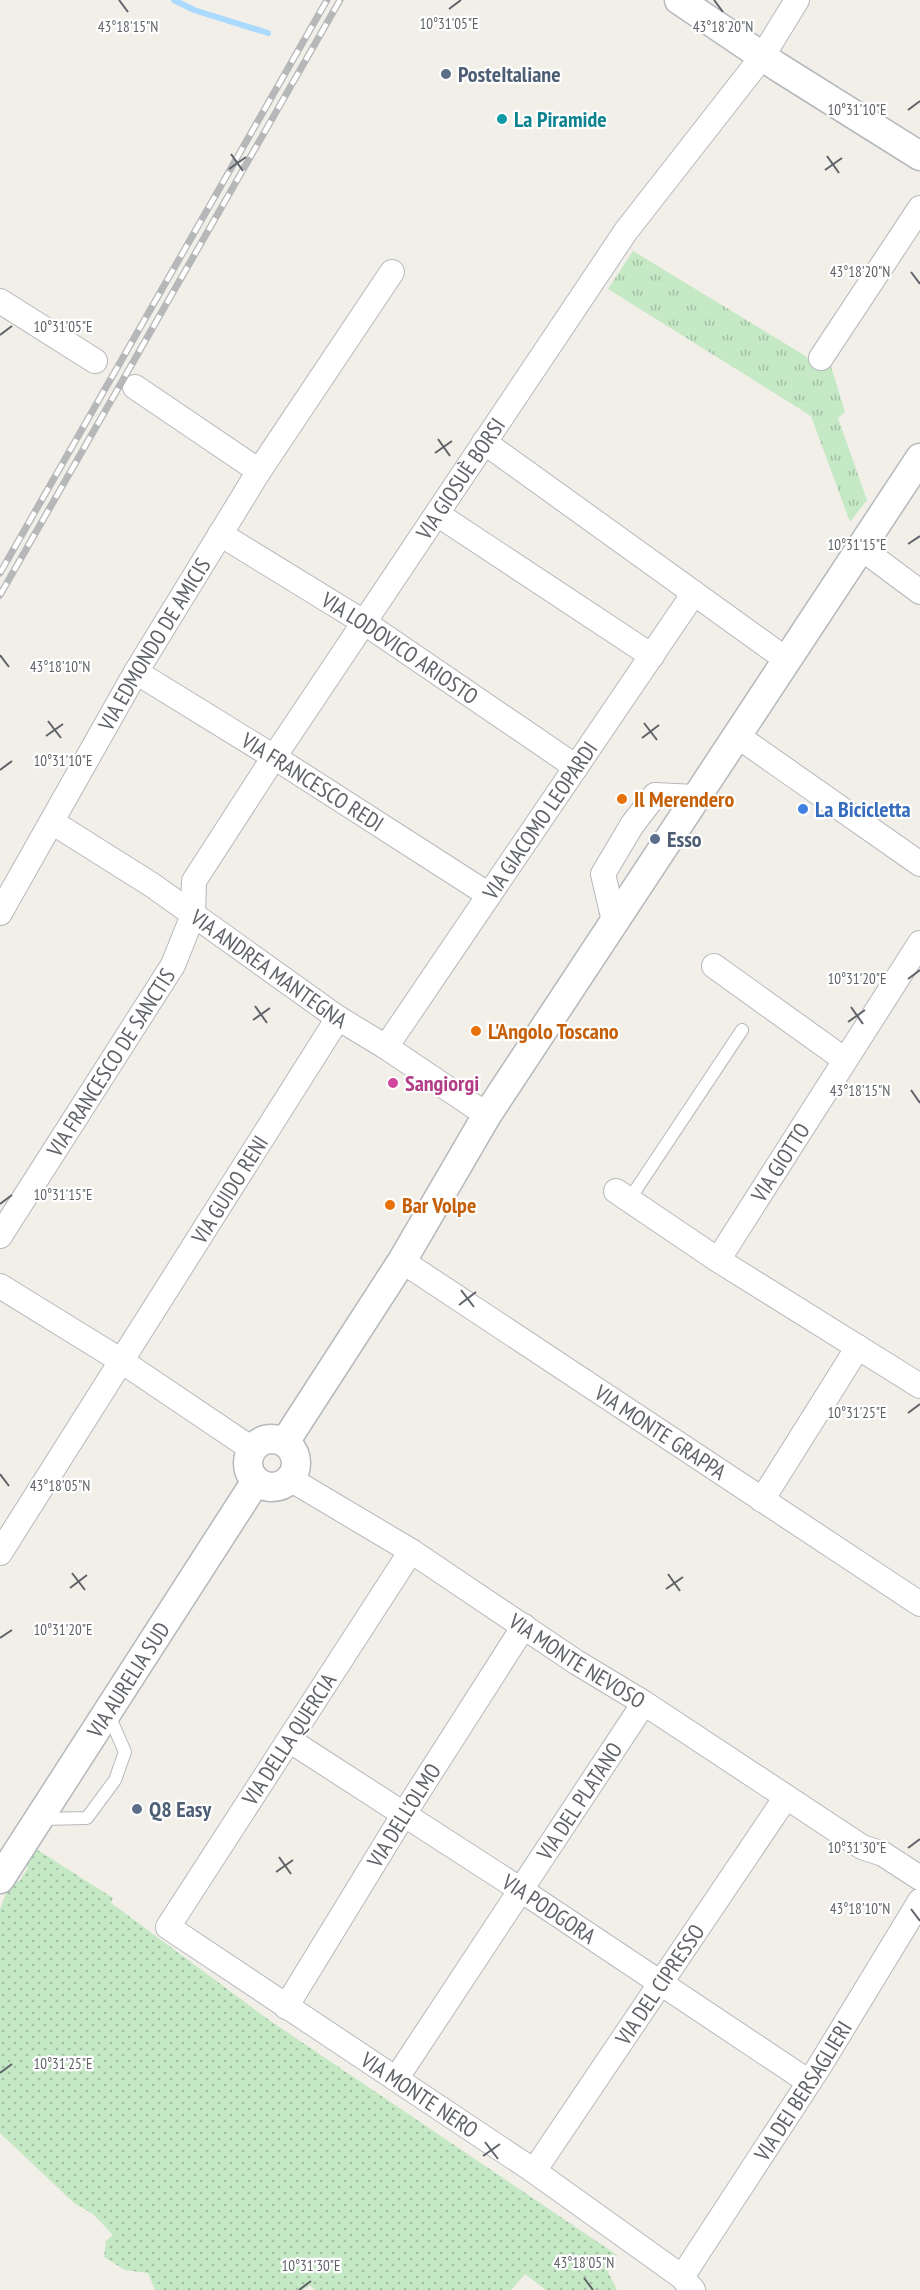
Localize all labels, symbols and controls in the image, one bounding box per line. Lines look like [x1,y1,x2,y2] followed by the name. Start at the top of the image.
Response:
[419,14,479,33] text: 10°31'05"E
[98,17,158,36] text: 43°18'15"N
[693,17,753,36] text: 43°18'20"N
[458,60,561,88] place label: PosteItaliane
[439,67,453,81] marker: PosteItaliane
[827,100,887,119] text: 10°31'10"E
[514,105,607,133] place label: La Piramide
[495,112,509,126] marker: La Piramide
[830,262,890,281] text: 43°18'20"N
[33,317,93,336] text: 10°31'05"E
[409,412,511,545] street label: VIA GIOSUÈ BORSI
[827,535,887,554] text: 10°31'15"E
[91,553,217,736] street label: VIA EDMONDO DE AMICIS
[316,585,484,710] street label: VIA LODOVICO ARIOSTO
[30,657,90,676] text: 43°18'10"N
[235,726,389,838] street label: VIA FRANCESCO REDI
[476,736,603,906] street label: VIA GIACOMO LEOPARDI
[33,751,93,770] text: 10°31'10"E
[634,785,735,813] place label: Il Merendero
[615,792,629,806] marker: Il Merendero
[815,795,911,823] place label: La Bicicletta
[796,802,810,816] marker: La Bicicletta
[667,825,702,853] place label: Esso
[648,832,662,846] marker: Esso
[184,903,353,1034] street label: VIA ANDREA MANTEGNA
[40,963,181,1162] street label: VIA FRANCESCO DE SANCTIS
[827,969,887,988] text: 10°31'20"E
[488,1017,619,1045] place label: L'Angolo Toscano
[469,1024,483,1038] marker: L'Angolo Toscano
[405,1069,479,1097] place label: Sangiorgi
[386,1076,400,1090] marker: Sangiorgi
[830,1081,890,1100] text: 43°18'15"N
[744,1117,816,1208] street label: VIA GIOTTO
[185,1130,274,1250] street label: VIA GUIDO RENI
[33,1185,93,1204] text: 10°31'15"E
[402,1191,476,1219] place label: Bar Volpe
[383,1198,397,1212] marker: Bar Volpe
[589,1378,732,1486] street label: VIA MONTE GRAPPA
[827,1403,887,1422] text: 10°31'25"E
[30,1476,90,1495] text: 43°18'05"N
[503,1606,650,1714] street label: VIA MONTE NEVOSO
[80,1617,176,1744] street label: VIA AURELIA SUD
[33,1620,93,1639] text: 10°31'20"E
[235,1667,342,1811] street label: VIA DELLA QUERCIA
[530,1737,628,1866] street label: VIA DEL PLATANO
[360,1758,447,1873] street label: VIA DELL'OLMO
[149,1795,212,1823] place label: Q8 Easy
[130,1802,144,1816] marker: Q8 Easy
[827,1838,887,1857] text: 10°31'30"E
[496,1867,602,1950] street label: VIA PODGORA
[830,1899,890,1918] text: 43°18'10"N
[608,1919,710,2051] street label: VIA DEL CIPRESSO
[747,2016,858,2167] street label: VIA DEI BERSAGLIERI
[355,2045,483,2144] street label: VIA MONTE NERO
[33,2054,93,2073] text: 10°31'25"E
[554,2253,614,2272] text: 43°18'05"N
[281,2256,341,2275] text: 10°31'30"E

